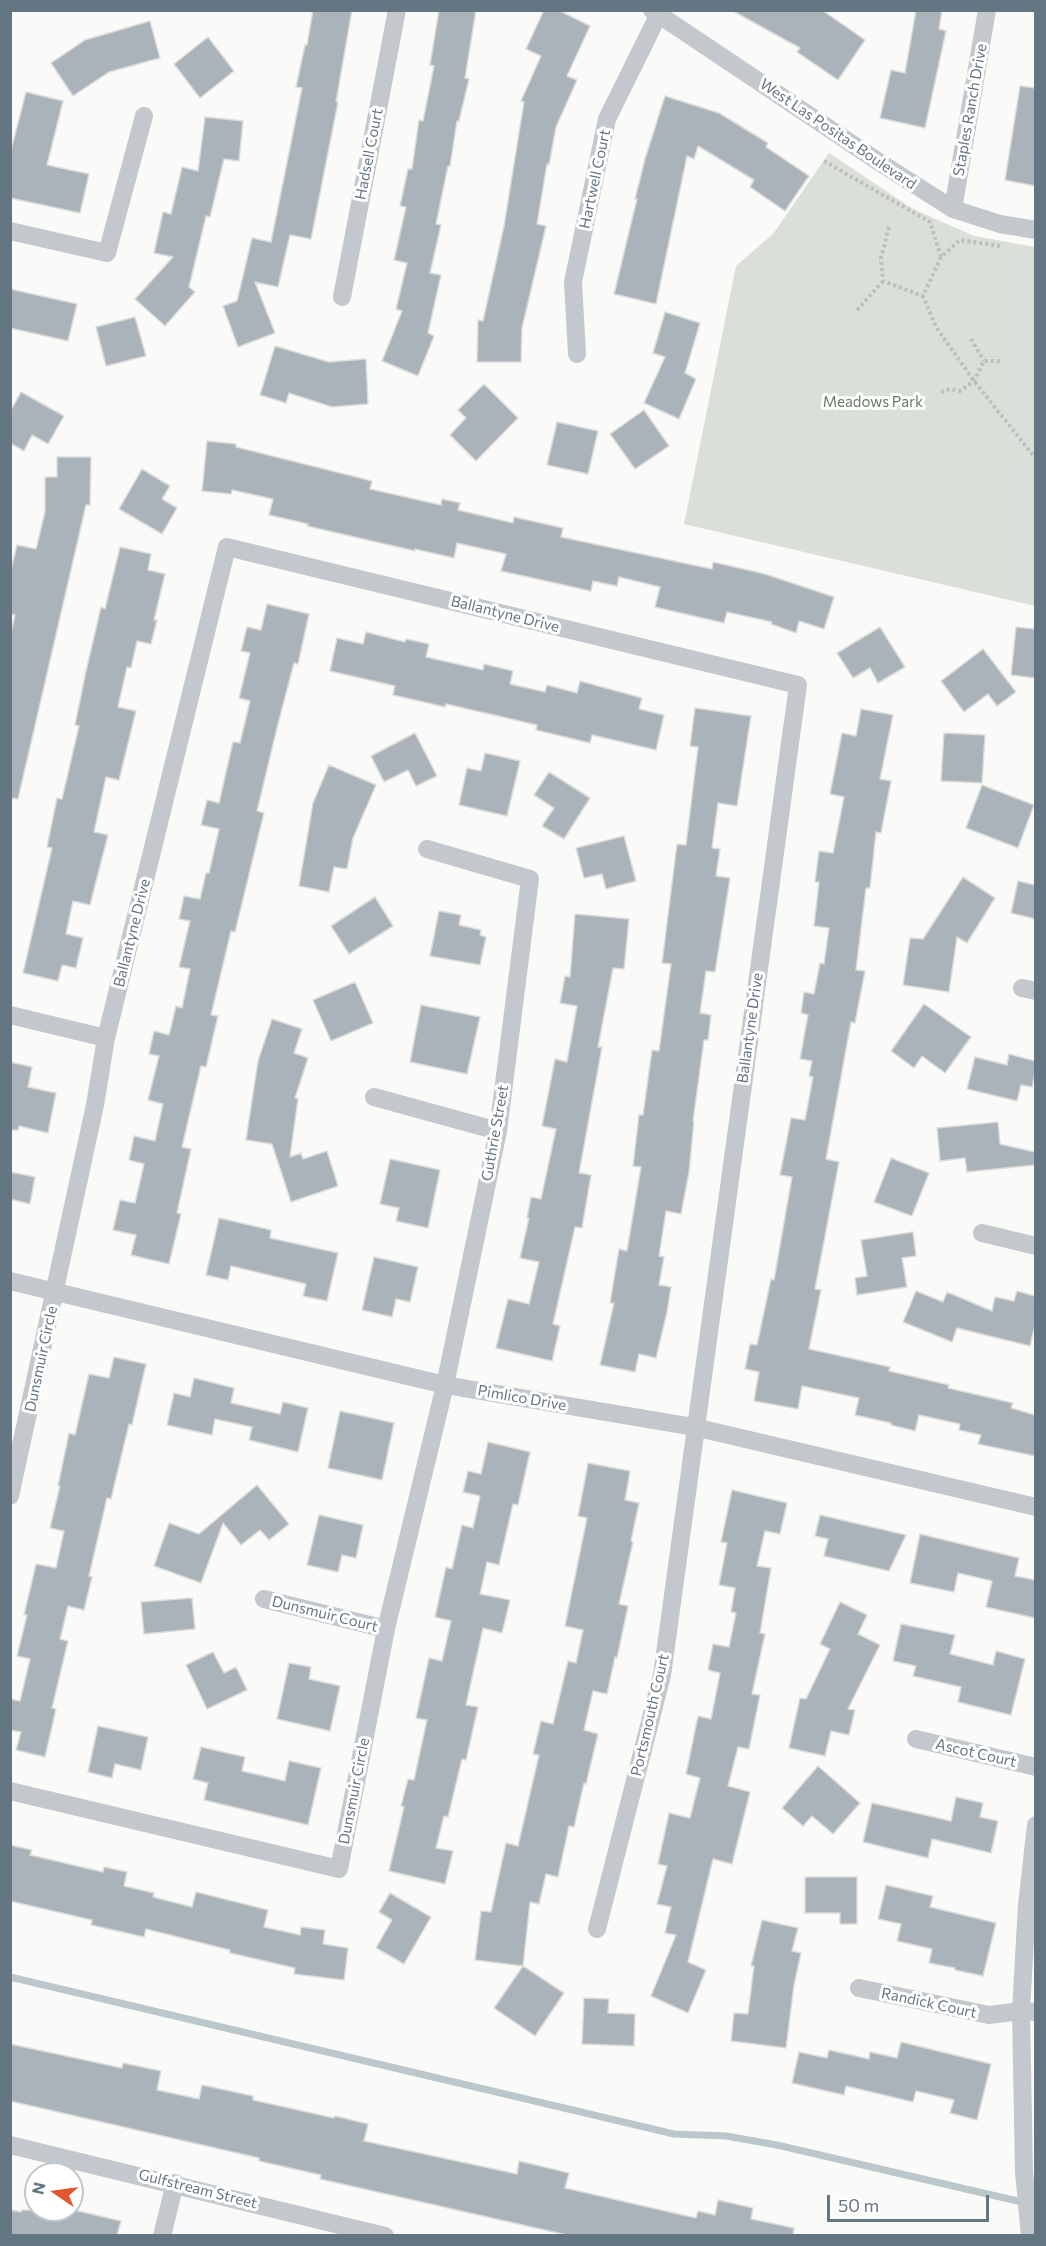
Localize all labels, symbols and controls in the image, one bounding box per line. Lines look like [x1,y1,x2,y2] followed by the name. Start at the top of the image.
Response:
[949,42,991,178] street label: Staples Ranch Drive
[756,75,920,193] street label: West Las Positas Boulevard
[351,107,387,201] street label: Hadsell Court
[576,128,614,230] street label: Hartwell Court
[823,393,923,411] park label: Meadows Park
[449,592,561,636] street label: Ballantyne Drive
[110,877,154,989] street label: Ballantyne Drive
[733,972,767,1084] street label: Ballantyne Drive
[478,1084,512,1182] street label: Guthrie Street
[21,1304,61,1414] street label: Dunsmuir Circle
[476,1381,568,1415] street label: Pimlico Drive
[270,1592,380,1636] street label: Dunsmuir Court
[627,1652,673,1778] street label: Portsmouth Court
[934,1735,1018,1771] street label: Ascot Court
[335,1736,373,1846] street label: Dunsmuir Circle
[880,1984,978,2022] street label: Randick Court
[24,2162,84,2222] north arrow
[137,2166,259,2212] street label: Gulfstream Street
[27,2180,49,2196] text: N
[830,2183,992,2221] scale bar
[838,2194,879,2216] text: 50 m

